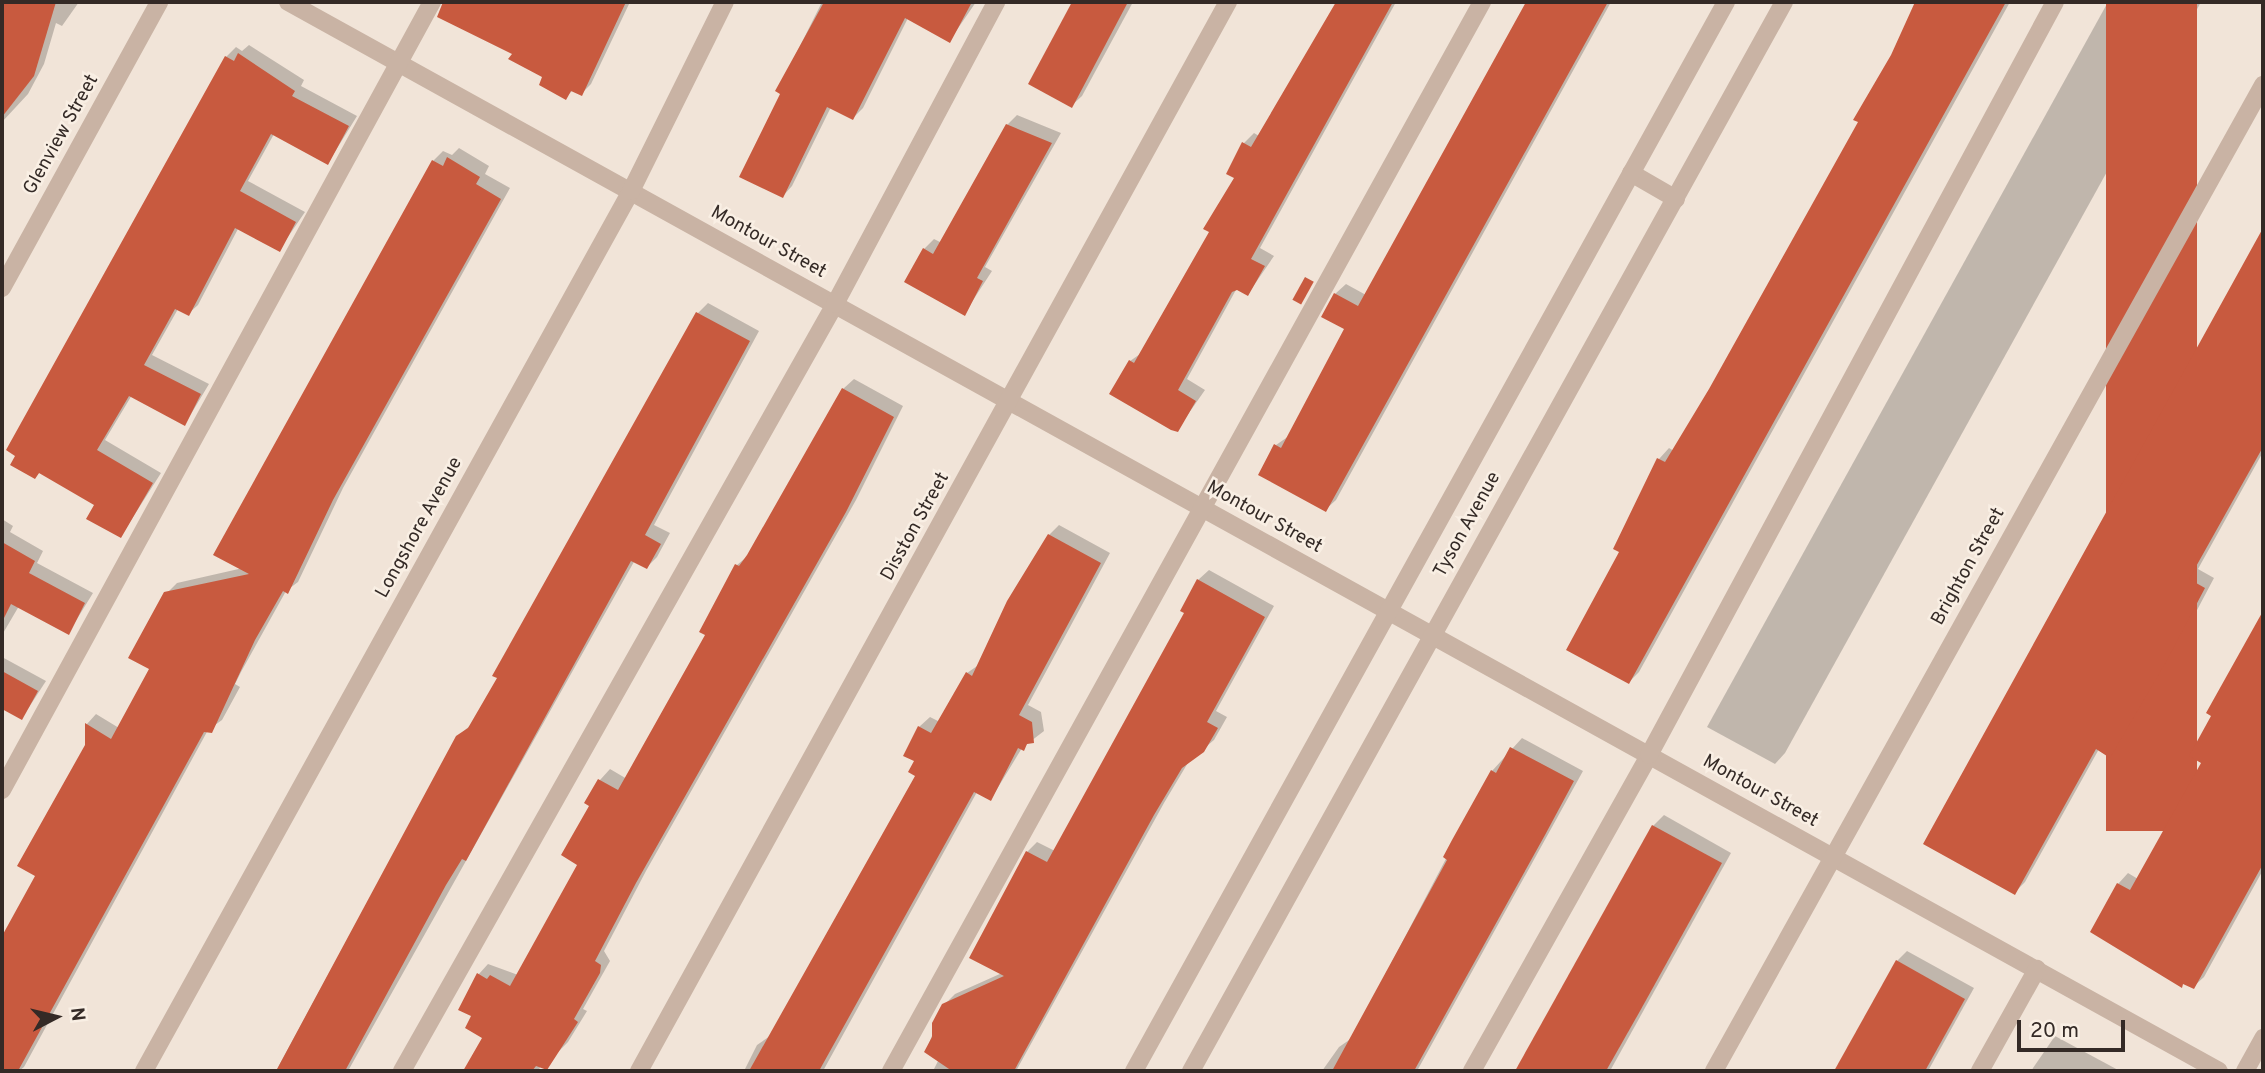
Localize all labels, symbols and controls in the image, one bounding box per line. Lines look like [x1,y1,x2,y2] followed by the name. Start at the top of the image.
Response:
[20,71,104,199] street label: Glenview Street
[706,202,830,284] street label: Montour Street
[372,453,468,603] street label: Longshore Avenue
[1429,468,1507,582] street label: Tyson Avenue
[877,469,955,585] street label: Disston Street
[1202,477,1326,559] street label: Montour Street
[1927,504,2011,630] street label: Brighton Street
[1698,751,1822,833] street label: Montour Street
[21,982,91,1052] north arrow
[64,1006,90,1023] text: N
[2020,1006,2128,1050] scale bar
[2030,1018,2079,1045] text: 20 m

